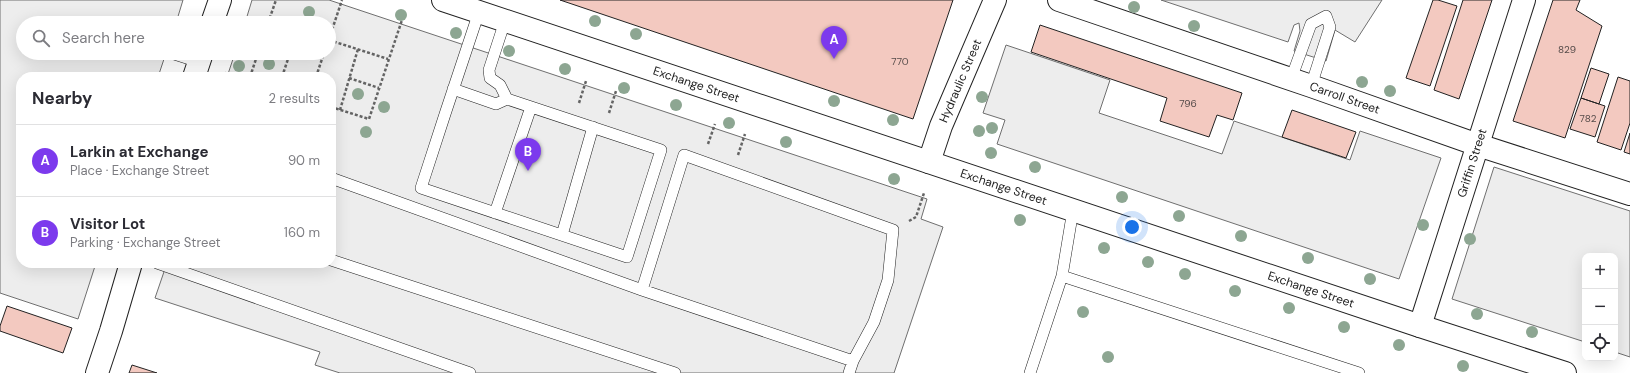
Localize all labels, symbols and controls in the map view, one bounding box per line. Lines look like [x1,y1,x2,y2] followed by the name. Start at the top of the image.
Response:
[16,16,336,60] search box
[821,26,847,59] pin: A
[30,27,52,49] icon: search
[62,28,145,48] text: Search here
[935,36,985,125] street label: Hydraulic Street
[1558,43,1576,56] house number: 829
[891,55,909,68] house number: 770
[651,63,742,106] street label: Exchange Street
[1307,78,1382,118] street label: Carroll Street
[32,87,92,109] text: Nearby
[269,90,320,107] text: 2 results
[1179,97,1197,110] house number: 796
[1580,112,1597,125] house number: 782
[1453,126,1491,200] street label: Griffin Street
[515,138,541,171] pin: B
[70,142,209,162] text: Larkin at Exchange
[40,152,50,169] text: A
[288,152,320,169] text: 90 m
[70,162,209,179] text: Place · Exchange Street
[958,165,1049,209] street label: Exchange Street
[70,214,145,234] text: Visitor Lot
[1122,217,1142,237] your location
[41,224,49,241] text: B
[284,224,320,241] text: 160 m
[70,234,221,251] text: Parking · Exchange Street
[1582,253,1618,361] map controls
[1582,253,1618,289] button: +
[1266,268,1357,312] street label: Exchange Street
[1582,289,1618,325] button: −
[1582,325,1618,361] button: locate

